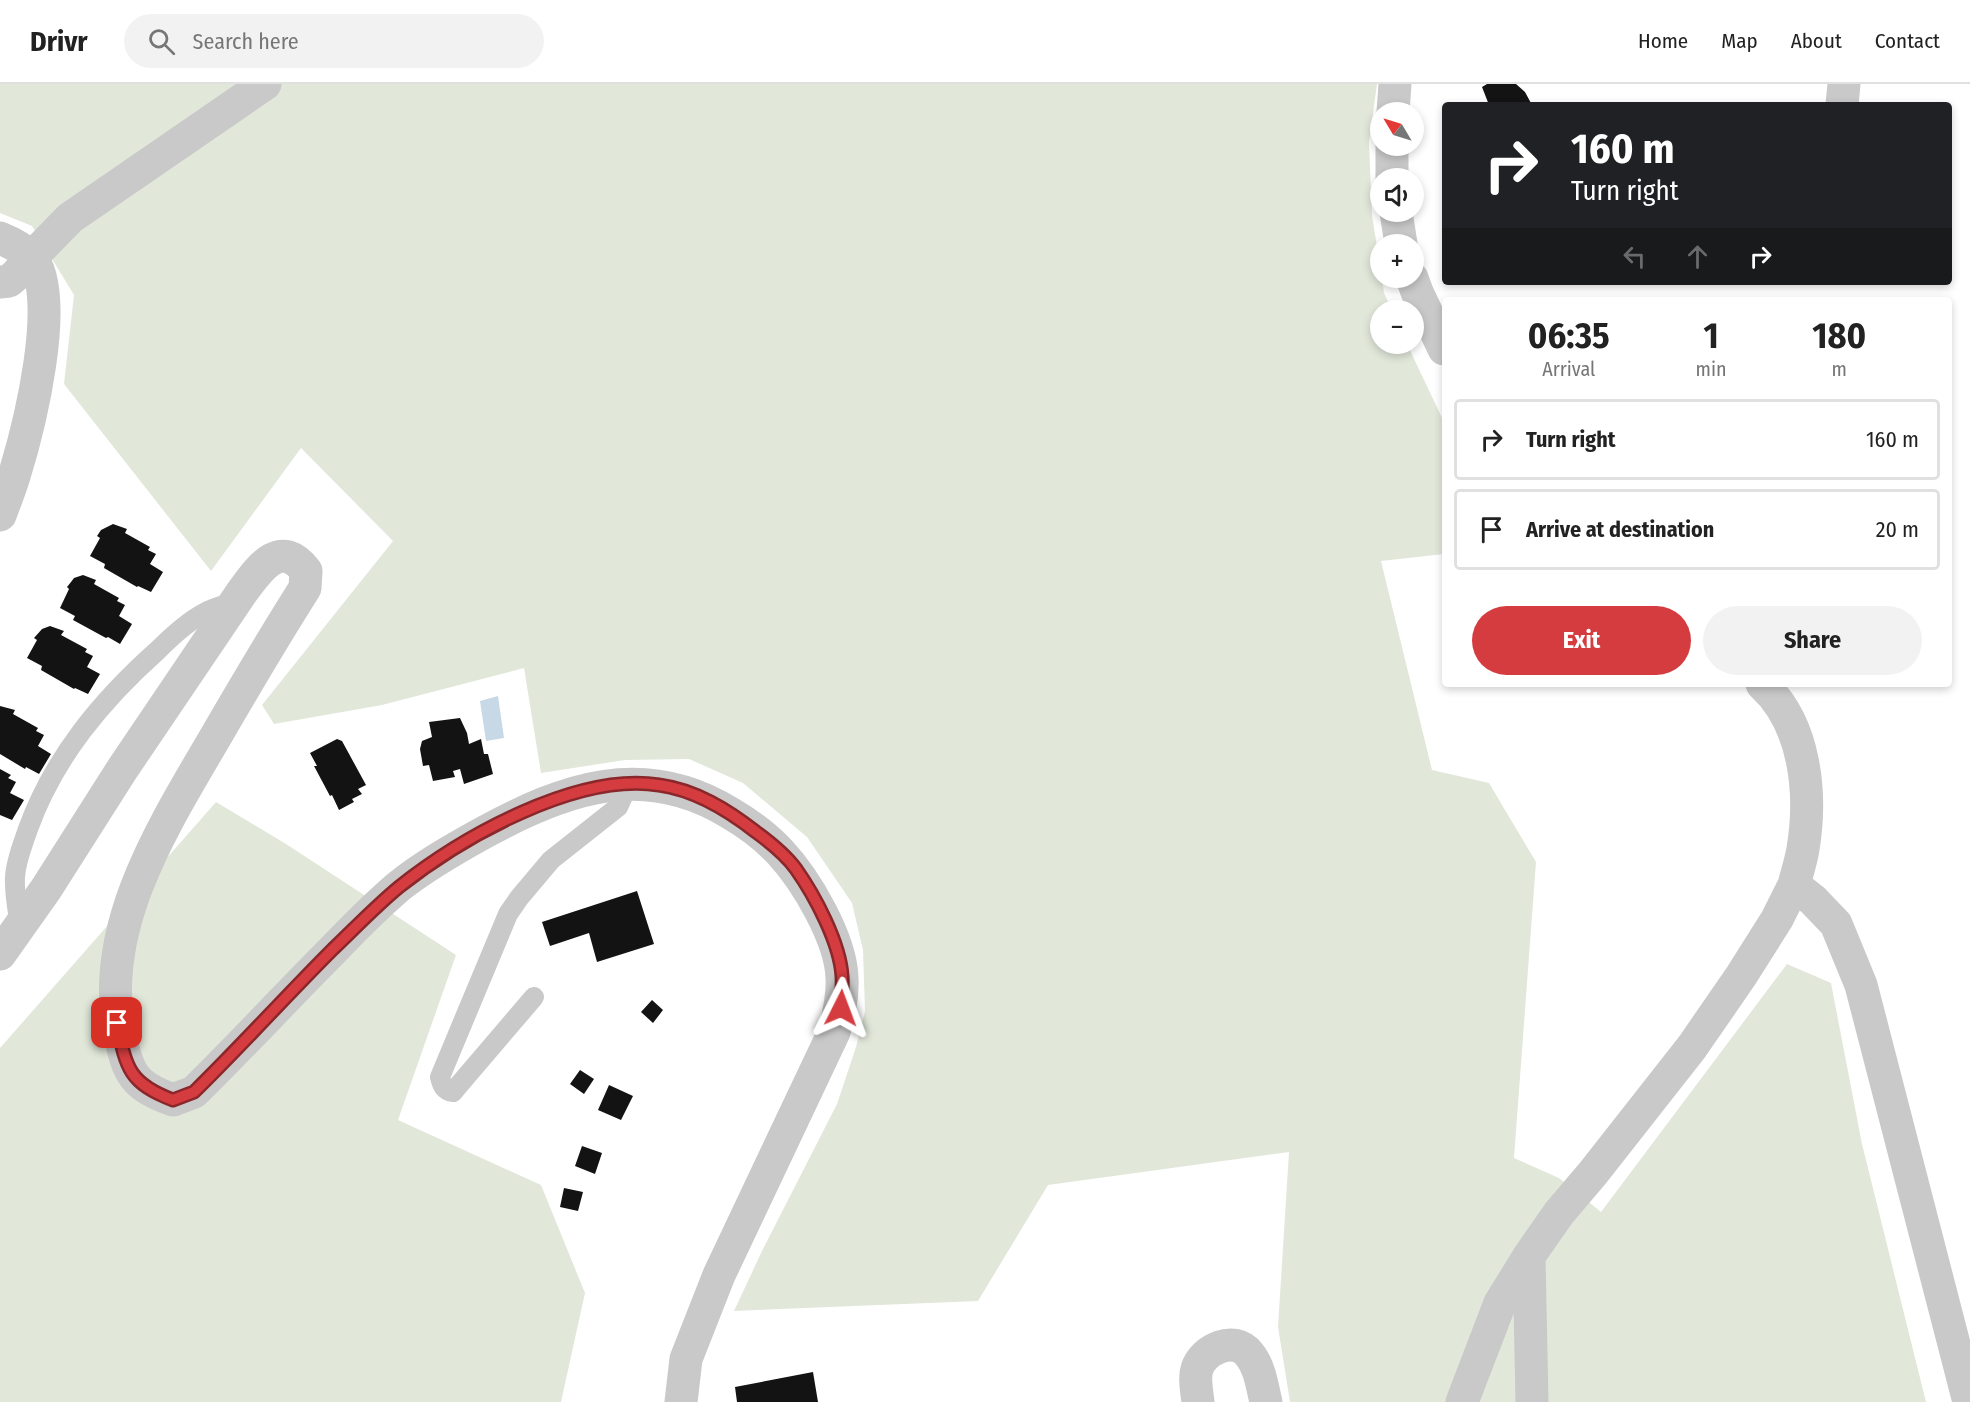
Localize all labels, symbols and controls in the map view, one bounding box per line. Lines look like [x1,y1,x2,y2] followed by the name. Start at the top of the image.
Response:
[124,14,544,68] search box
[30,25,88,58] text: Drivr
[145,25,178,58] icon: search
[193,28,299,55] text: Search here
[1638,28,1688,54] text: Home
[1721,28,1758,54] text: Map
[1791,28,1842,54] text: About
[1875,28,1940,54] text: Contact
[1370,102,1424,156] north arrow
[1370,102,1424,354] map controls
[1571,124,1674,174] text: 160 m
[1472,126,1550,204] icon: right
[1370,168,1424,222] button: sound
[1571,175,1679,207] text: Turn right
[1370,234,1424,288] button: +
[1618,240,1651,273] icon: left
[1681,240,1714,273] icon: ahead
[1744,240,1777,273] icon: right
[1370,300,1424,354] button: −
[1528,314,1610,358] text: 06:35
[1703,314,1719,358] text: 1
[1812,314,1866,358] text: 180
[1542,357,1595,381] text: Arrival
[1696,357,1727,381] text: min
[1832,357,1847,381] text: m
[1475,423,1508,456] icon: right
[1526,426,1615,453] text: Turn right
[1866,426,1919,453] text: 160 m
[1475,513,1508,546] icon: arrive
[1526,516,1714,543] text: Arrive at destination
[1876,516,1919,543] text: 20 m
[1472,606,1691,675] button: Exit
[1703,606,1922,675] button: Share
[809,976,873,1040] position arrow
[91,997,142,1048] pin
[100,1006,133,1039] icon: arrive

